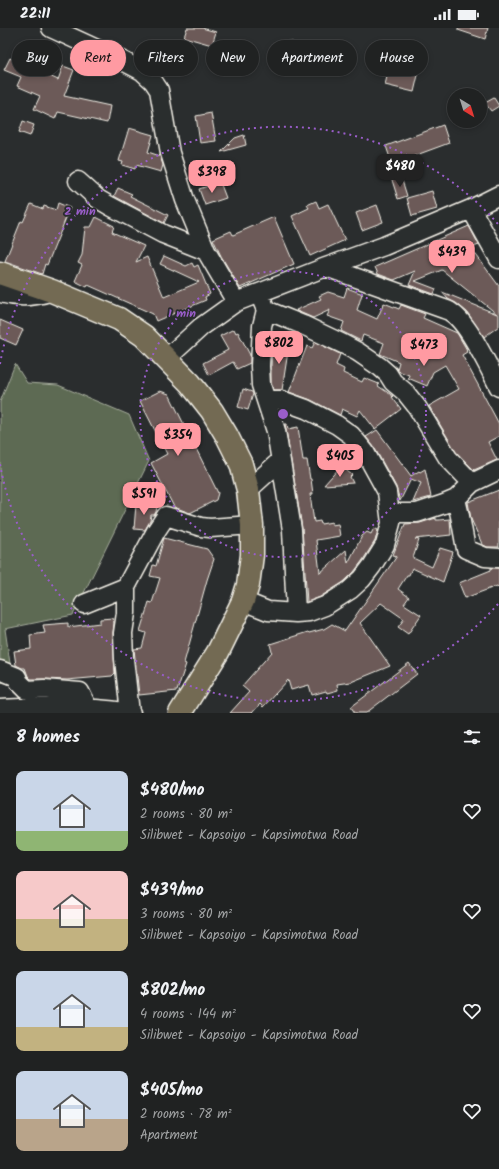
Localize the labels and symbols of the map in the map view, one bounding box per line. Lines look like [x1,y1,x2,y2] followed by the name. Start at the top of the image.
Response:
[447,88,487,128] north arrow
[376,154,424,188] pin: $480
[188,160,236,194] pin: $398
[64,202,96,221] text: 2 min
[428,240,476,274] pin: $439
[168,304,196,323] text: 1 min
[255,331,303,365] pin: $802
[400,333,448,367] pin: $473
[276,407,290,421] centre of rings
[154,423,202,457] pin: $354
[316,444,364,478] pin: $405
[120,482,168,516] pin: $591

